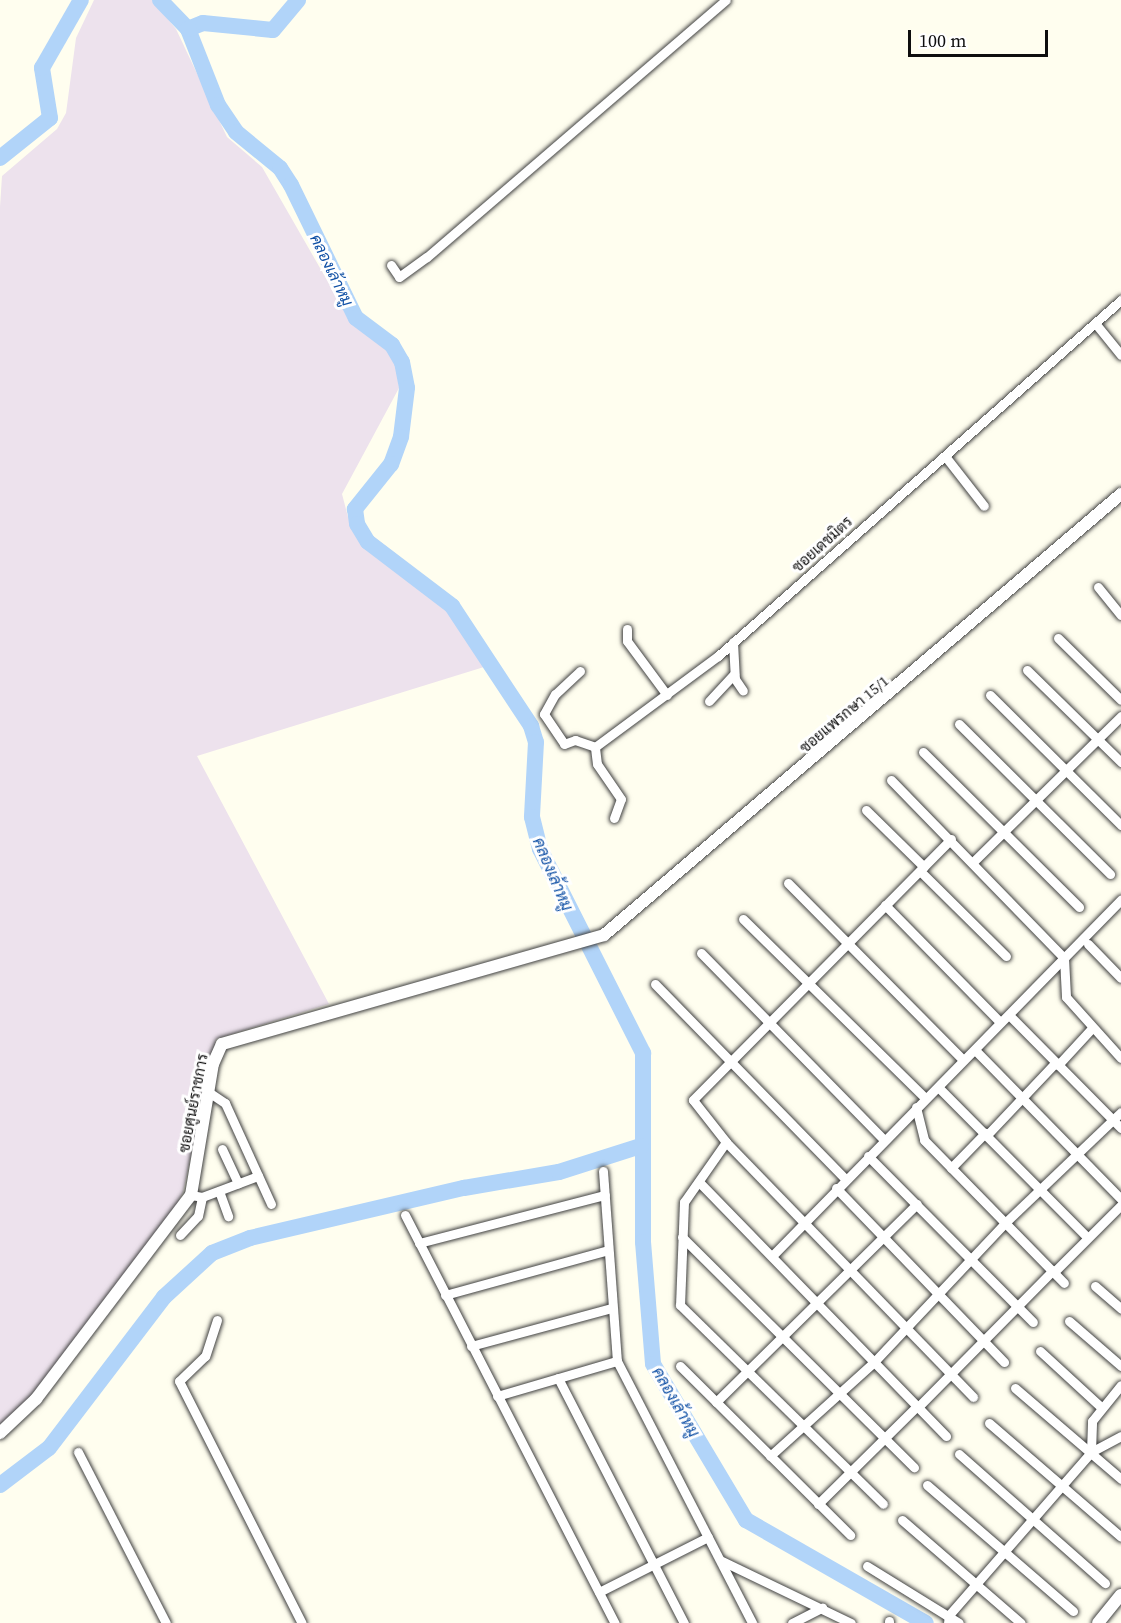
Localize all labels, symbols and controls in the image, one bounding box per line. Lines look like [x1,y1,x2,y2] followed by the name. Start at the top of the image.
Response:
[911,18,1050,56] scale bar
[919,28,966,53] text: 100 m
[306,231,358,309] water label: คลองเล้าหมู
[788,512,856,576] street label: ซอยเดชมิตร
[796,672,892,756] street label: ซอยแพรกษา 15/1
[529,835,577,913] water label: คลองเล้าหมู
[175,1052,211,1154] street label: ซอยศูนย์ราชการ
[648,1364,704,1440] water label: คลองเล้าหมู

